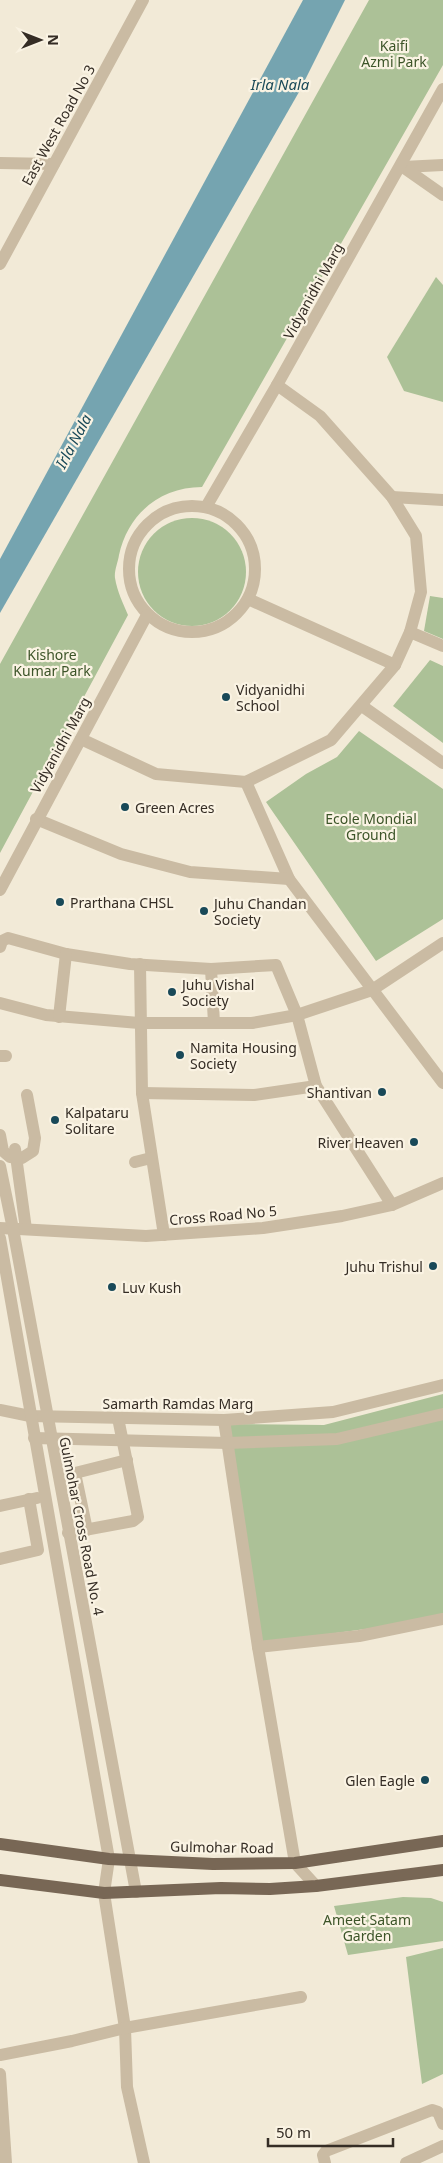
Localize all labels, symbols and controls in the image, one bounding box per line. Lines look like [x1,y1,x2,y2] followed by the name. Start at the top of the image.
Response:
[15,15,65,65] north arrow
[44,34,63,46] text: N
[361,36,427,71] park label: Kaifi Azmi Park
[17,61,99,189] street label: East West Road No 3
[250,74,310,94] water label: Irla Nala
[279,240,347,342] street label: Vidyanidhi Marg
[50,410,96,472] water label: Irla Nala
[13,645,91,680] park label: Kishore Kumar Park
[236,680,305,715] place label: Vidyanidhi School
[220,691,232,703] marker: Vidyanidhi School
[26,694,94,796] street label: Vidyanidhi Marg
[135,798,215,817] place label: Green Acres
[119,801,131,813] marker: Green Acres
[325,809,417,844] park label: Ecole Mondial Ground
[70,893,174,912] place label: Prarthana CHSL
[212,894,307,929] place label: Juhu Chandan Society
[54,896,66,908] marker: Prarthana CHSL
[198,905,210,917] marker: Juhu Chandan Society
[180,975,254,1010] place label: Juhu Vishal Society
[166,986,178,998] marker: Juhu Vishal Society
[190,1038,297,1073] place label: Namita Housing Society
[174,1049,186,1061] marker: Namita Housing Society
[307,1083,372,1102] place label: Shantivan
[376,1086,388,1098] marker: Shantivan
[65,1103,129,1138] place label: Kalpataru Solitare
[49,1114,61,1126] marker: Kalpataru Solitare
[317,1133,404,1152] place label: River Heaven
[408,1136,420,1148] marker: River Heaven
[168,1201,278,1229] street label: Cross Road No 5
[343,1257,423,1276] place label: Juhu Trishul
[427,1260,439,1272] marker: Juhu Trishul
[122,1278,181,1297] place label: Luv Kush
[106,1281,118,1293] marker: Luv Kush
[103,1394,253,1413] street label: Samarth Ramdas Marg
[55,1435,109,1617] street label: Gulmohar Cross Road No. 4
[345,1771,415,1790] place label: Glen Eagle
[419,1774,431,1786] marker: Glen Eagle
[170,1837,274,1857] street label: Gulmohar Road
[323,1910,411,1945] park label: Ameet Satam Garden
[268,2116,393,2148] scale bar
[276,2122,311,2142] text: 50 m

